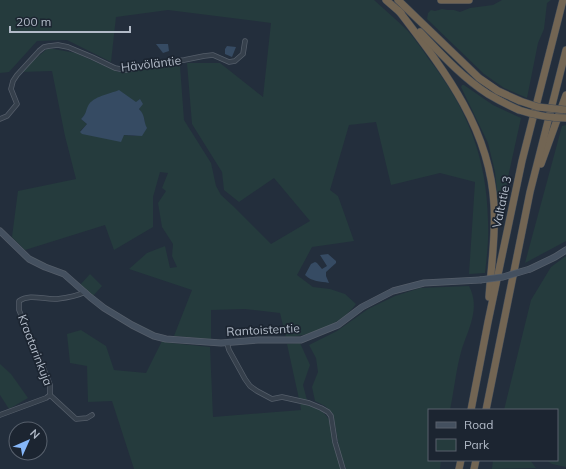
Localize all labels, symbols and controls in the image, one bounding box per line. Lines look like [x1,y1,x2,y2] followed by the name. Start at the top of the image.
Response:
[10,8,130,34] scale bar
[16,14,51,29] text: 200 m
[120,52,182,75] street label: Hävöläntie
[489,174,514,229] street label: Valtatie 3
[15,312,56,388] street label: Kraatarinkuja
[226,320,300,339] street label: Rantoistentie
[428,409,558,461] legend
[464,417,493,432] text: Road
[8,421,48,461] north arrow
[27,426,43,442] text: N
[464,437,490,452] text: Park

